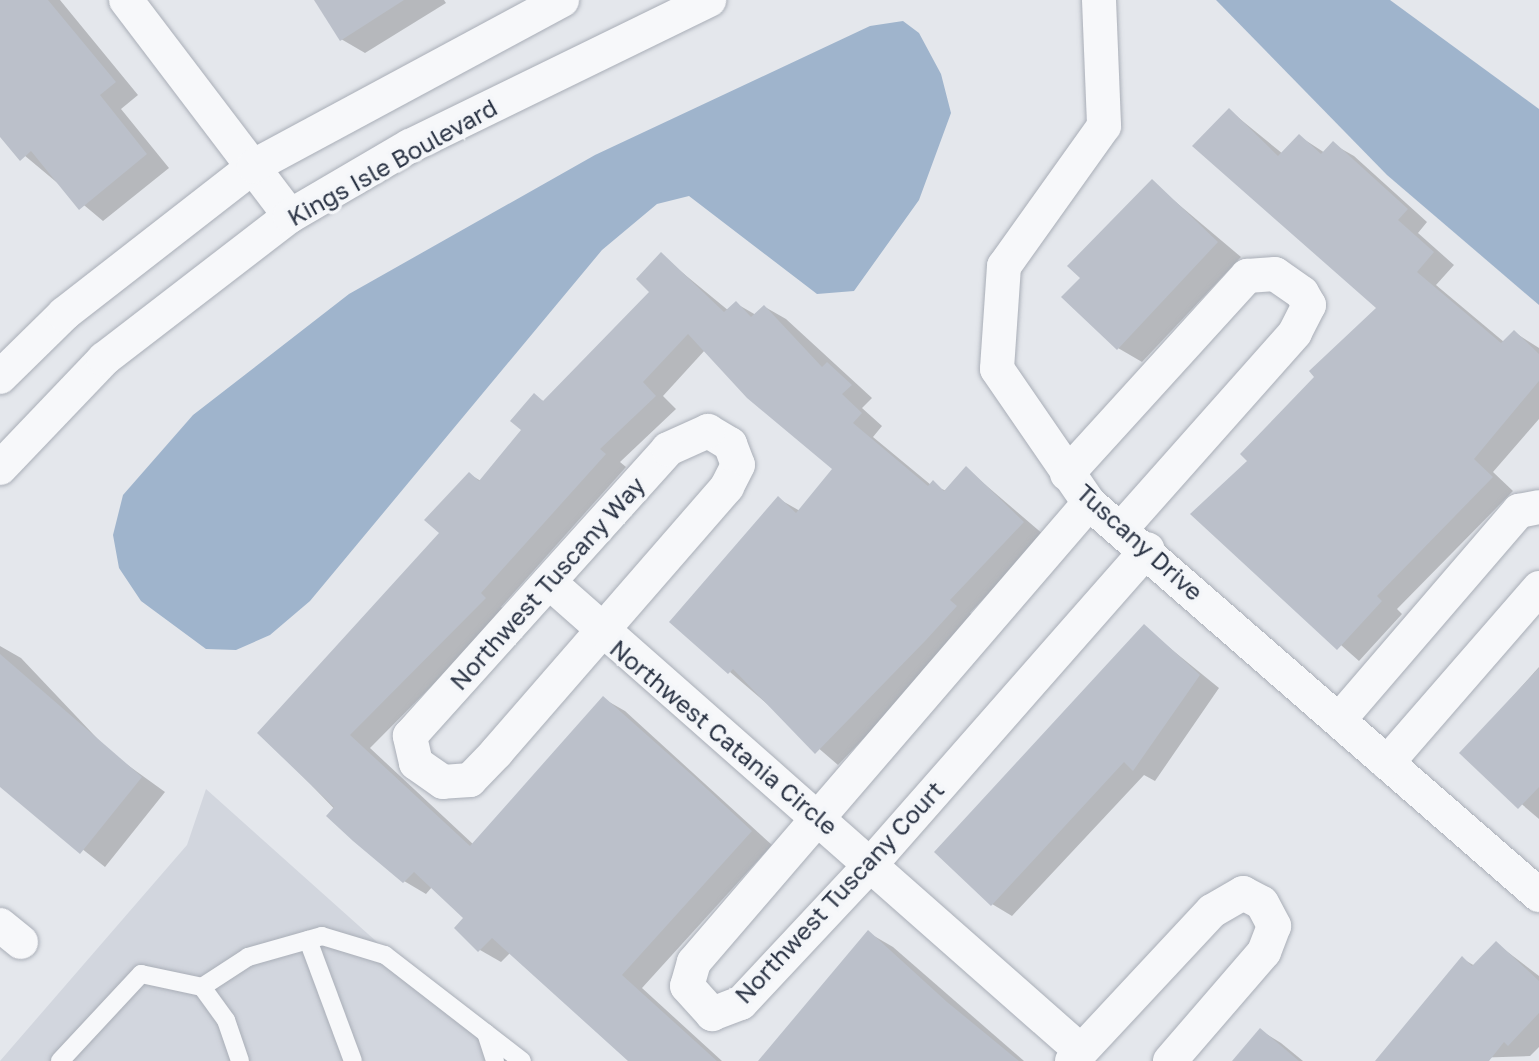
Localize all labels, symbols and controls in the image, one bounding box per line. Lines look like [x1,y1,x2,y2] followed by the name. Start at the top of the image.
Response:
[282,92,502,232] street label: Kings Isle Boulevard
[444,470,650,696] street label: Northwest Tuscany Way
[1071,478,1209,606] street label: Tuscany Drive
[604,633,844,841] street label: Northwest Catania Circle
[729,775,949,1009] street label: Northwest Tuscany Court

